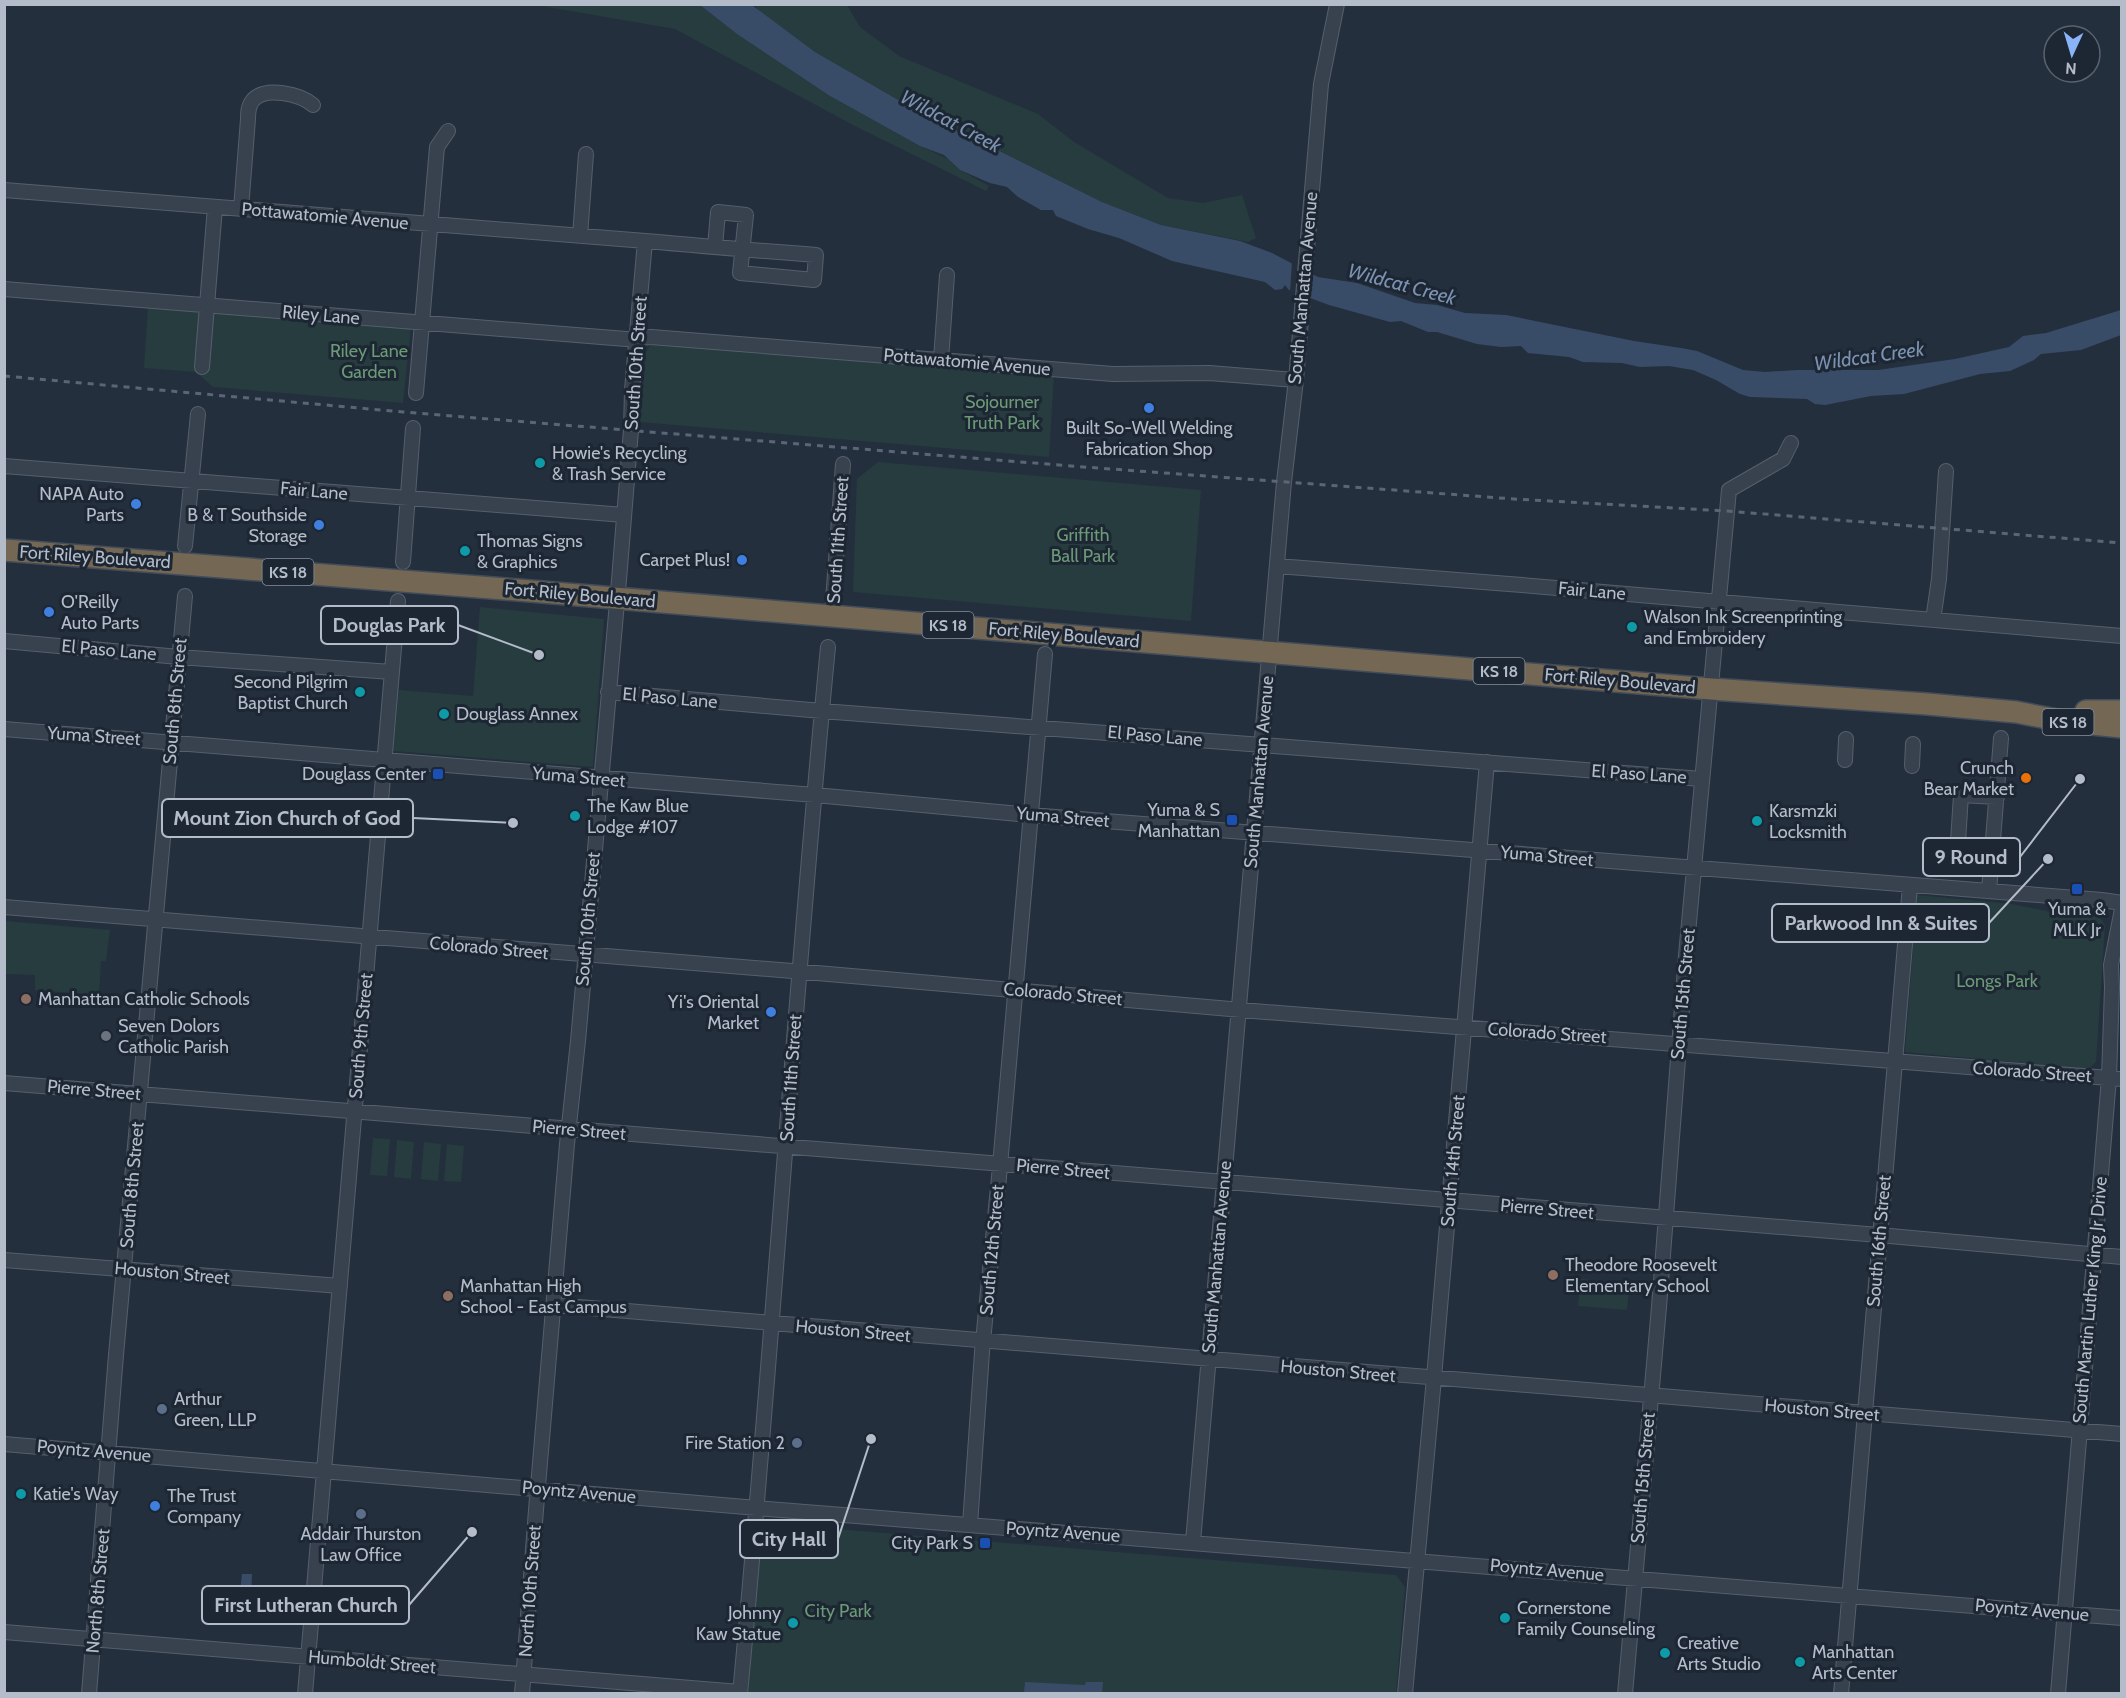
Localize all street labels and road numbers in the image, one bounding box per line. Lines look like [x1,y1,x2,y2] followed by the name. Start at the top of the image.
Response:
[1284,191,1322,385] street label: South Manhattan Avenue
[241,198,409,234] street label: Pottawatomie Avenue
[620,295,652,431] street label: South 10th Street
[281,301,361,329] street label: Riley Lane
[883,344,1051,380] street label: Pottawatomie Avenue
[823,476,853,604] street label: South 11th Street
[279,477,349,505] street label: Fair Lane
[19,541,171,573] street label: Fort Riley Boulevard
[262,559,314,585] road number: KS 18
[504,577,656,613] street label: Fort Riley Boulevard
[1557,577,1627,605] street label: Fair Lane
[922,612,974,638] road number: KS 18
[988,617,1140,653] street label: Fort Riley Boulevard
[61,635,157,665] street label: El Paso Lane
[159,637,191,765] street label: South 8th Street
[1474,658,1524,684] road number: KS 18
[1544,663,1696,699] street label: Fort Riley Boulevard
[1240,675,1278,869] street label: South Manhattan Avenue
[622,683,718,713] street label: El Paso Lane
[2042,709,2094,735] road number: KS 18
[1107,721,1203,751] street label: El Paso Lane
[46,722,141,750] street label: Yuma Street
[1591,760,1687,788] street label: El Paso Lane
[531,762,626,792] street label: Yuma Street
[1015,802,1110,832] street label: Yuma Street
[1499,841,1594,871] street label: Yuma Street
[571,851,605,987] street label: South 10th Street
[1666,928,1700,1060] street label: South 15th Street
[429,932,549,964] street label: Colorado Street
[345,972,377,1100] street label: South 9th Street
[1003,978,1123,1010] street label: Colorado Street
[776,1014,806,1142] street label: South 11th Street
[1487,1018,1607,1048] street label: Colorado Street
[1972,1057,2092,1087] street label: Colorado Street
[46,1075,142,1105] street label: Pierre Street
[1436,1094,1470,1228] street label: South 14th Street
[531,1115,627,1145] street label: Pierre Street
[116,1121,148,1249] street label: South 8th Street
[1015,1154,1111,1184] street label: Pierre Street
[1198,1160,1236,1354] street label: South Manhattan Avenue
[1862,1174,1896,1308] street label: South 16th Street
[2068,1176,2112,1424] street label: South Martin Luther King Jr Drive
[975,1184,1009,1316] street label: South 12th Street
[1499,1194,1595,1224] street label: Pierre Street
[114,1257,230,1289] street label: Houston Street
[795,1315,911,1347] street label: Houston Street
[1280,1355,1396,1387] street label: Houston Street
[1764,1394,1880,1426] street label: Houston Street
[1626,1412,1660,1544] street label: South 15th Street
[36,1435,152,1467] street label: Poyntz Avenue
[521,1476,637,1508] street label: Poyntz Avenue
[1005,1517,1121,1547] street label: Poyntz Avenue
[514,1524,546,1658] street label: North 10th Street
[82,1528,114,1654] street label: North 8th Street
[1489,1554,1605,1586] street label: Poyntz Avenue
[1974,1594,2090,1626] street label: Poyntz Avenue
[307,1645,437,1679] street label: Humboldt Street

